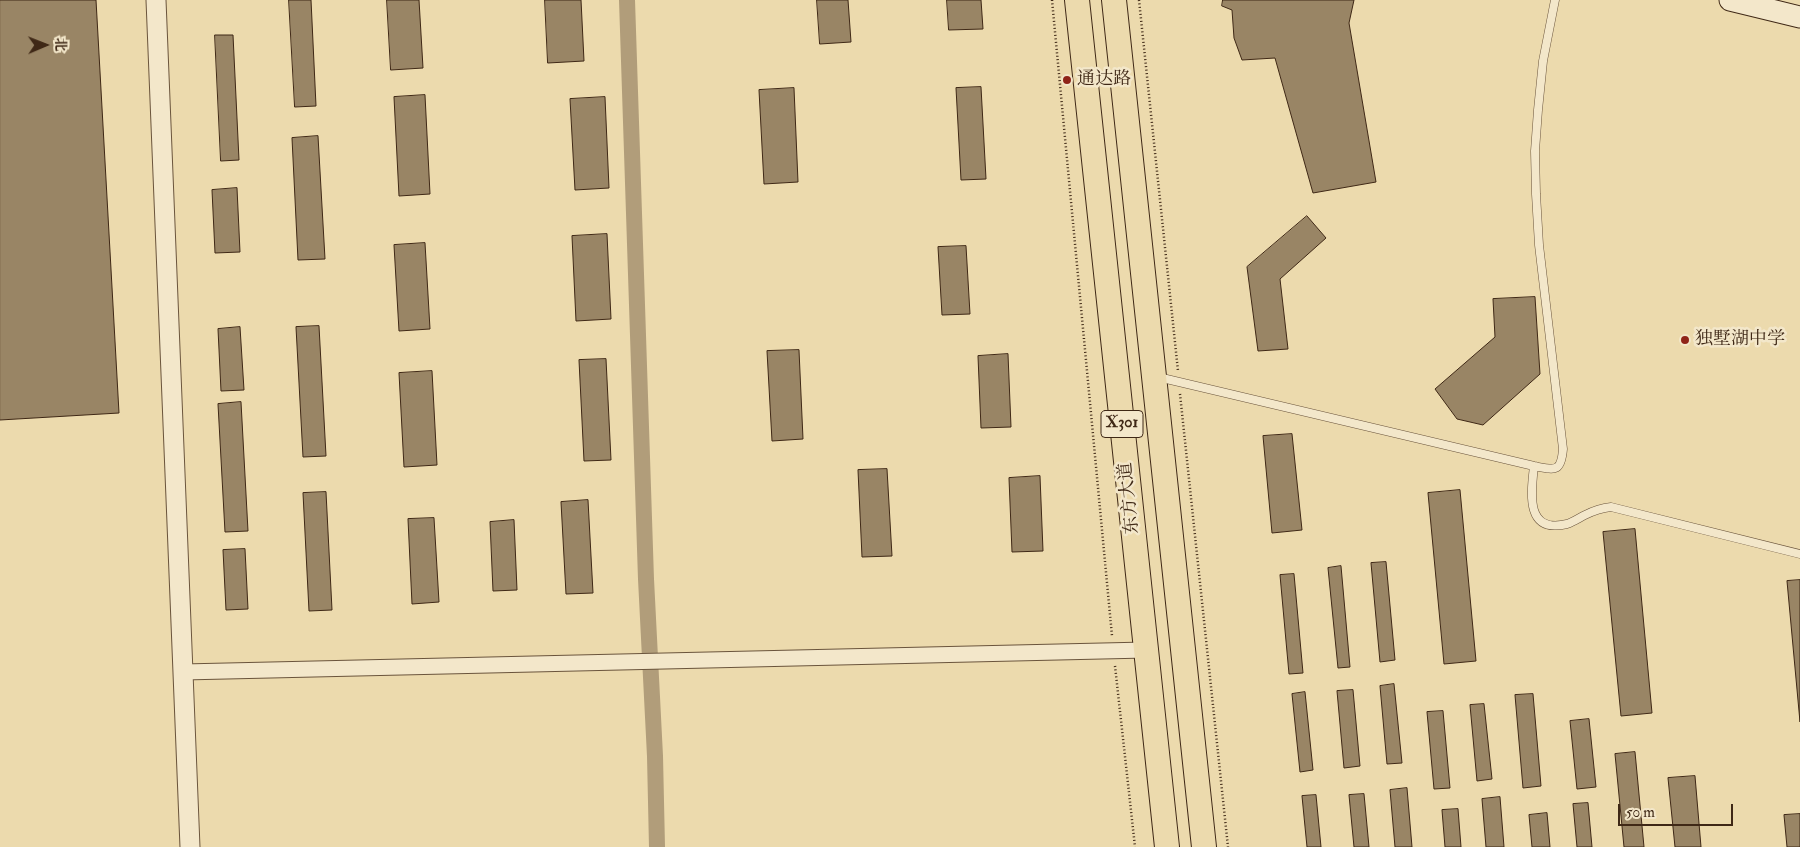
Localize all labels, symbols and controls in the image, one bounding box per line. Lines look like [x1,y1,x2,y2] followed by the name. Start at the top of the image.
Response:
[20,20,70,70] north arrow
[52,38,69,52] text: 北
[1077,69,1131,91] place label: 通达路
[1061,74,1073,86] marker: 通达路
[1695,329,1785,351] place label: 独墅湖中学
[1679,334,1691,346] marker: 独墅湖中学
[1101,410,1143,438] road number: X301
[1115,461,1145,535] street label: 东方大道
[1620,794,1735,826] scale bar
[1626,803,1655,822] text: 50 m

